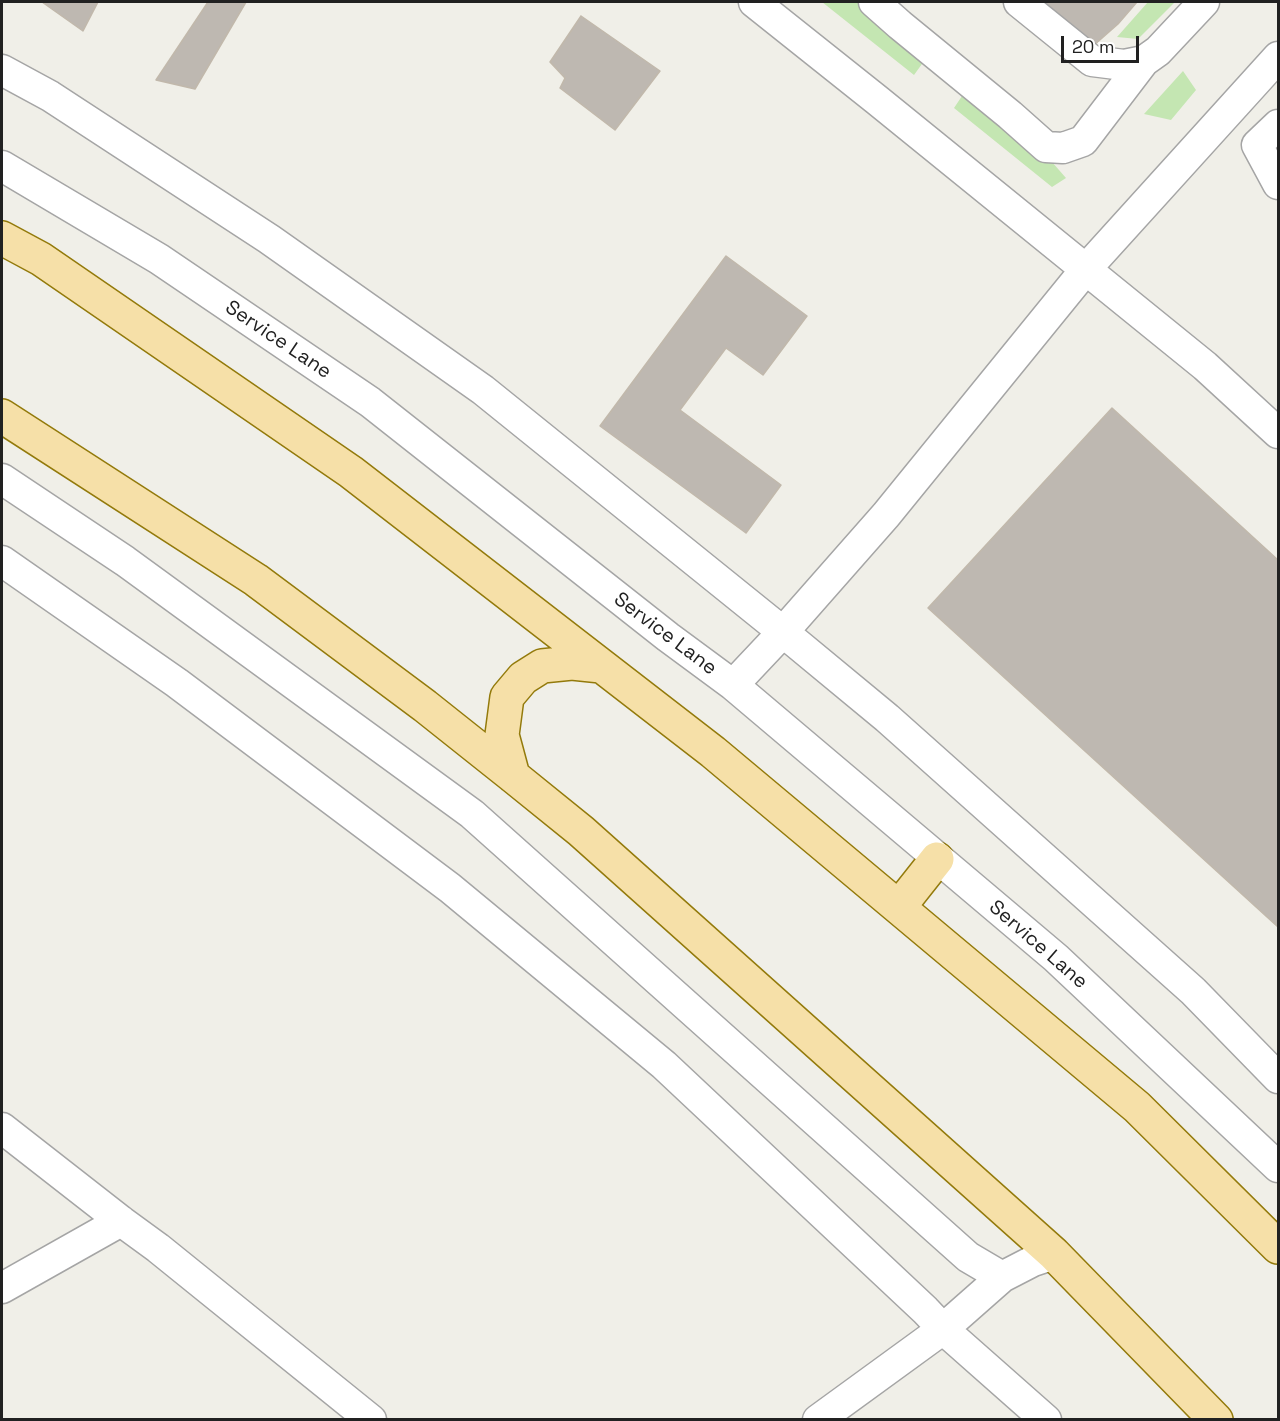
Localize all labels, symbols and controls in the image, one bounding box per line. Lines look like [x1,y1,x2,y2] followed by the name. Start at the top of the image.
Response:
[1064,24,1142,62] scale bar
[1072,35,1115,58] text: 20 m
[220,296,336,384] street label: Service Lane
[609,587,721,681] street label: Service Lane
[984,896,1092,994] street label: Service Lane

